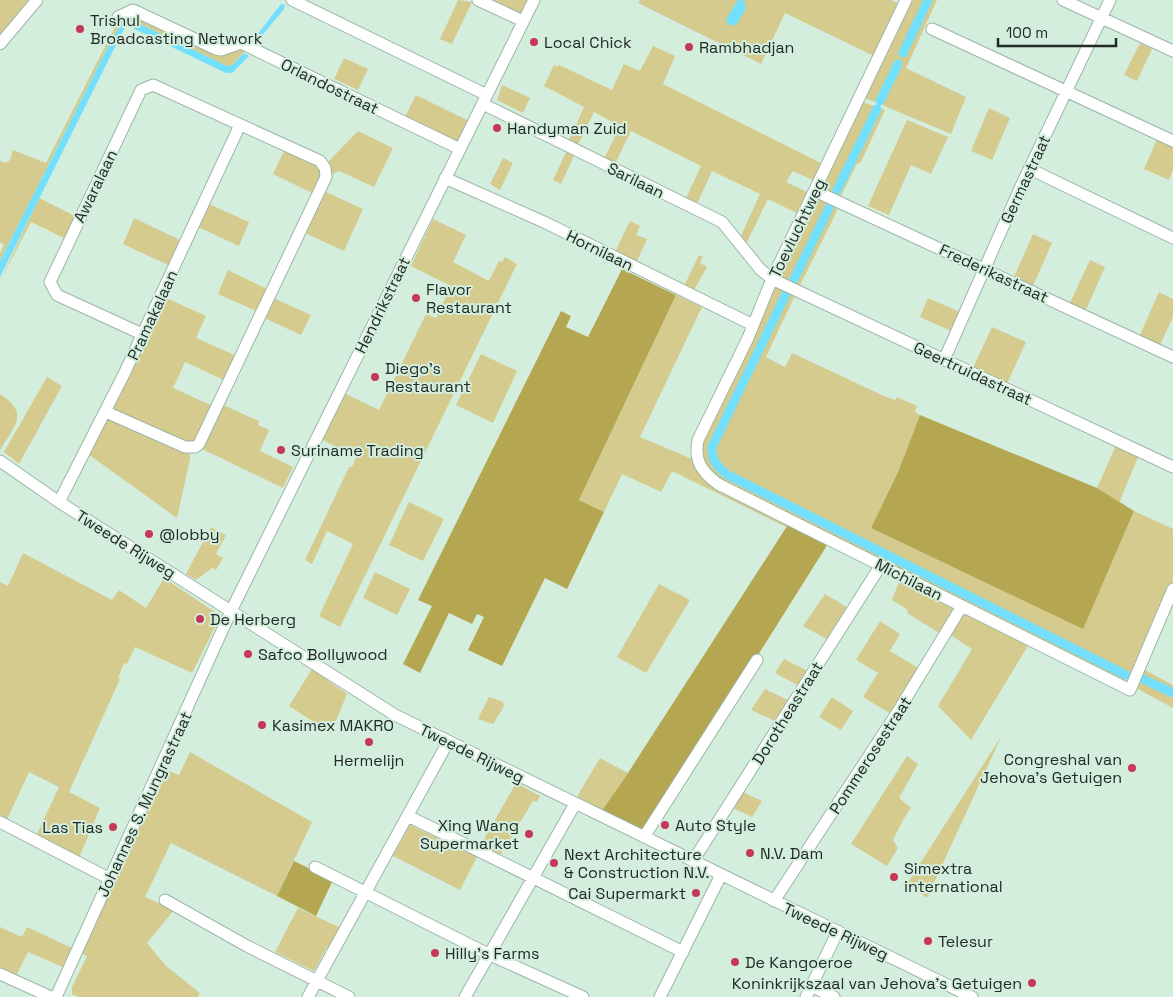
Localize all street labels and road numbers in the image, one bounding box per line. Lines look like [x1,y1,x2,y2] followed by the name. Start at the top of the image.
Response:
[277,54,382,119] street label: Orlandostraat
[996,131,1055,227] street label: Germastraat
[69,146,122,226] street label: Awaralaan
[604,158,668,203] street label: Sarilaan
[764,175,831,281] street label: Toevluchtweg
[563,225,637,276] street label: Hornilaan
[936,239,1052,308] street label: Frederikastraat
[350,253,415,357] street label: Hendrikstraat
[122,267,183,364] street label: Pramakalaan
[910,337,1036,410] street label: Geertruidastraat
[72,505,180,584] street label: Tweede Rijweg
[871,553,946,605] street label: Michilaan
[747,658,828,769] street label: Dorotheastraat
[824,692,916,818] street label: Pommerosestraat
[92,708,197,900] street label: Johannes S. Mungrastraat
[416,719,528,788] street label: Tweede Rijweg
[780,898,892,965] street label: Tweede Rijweg

